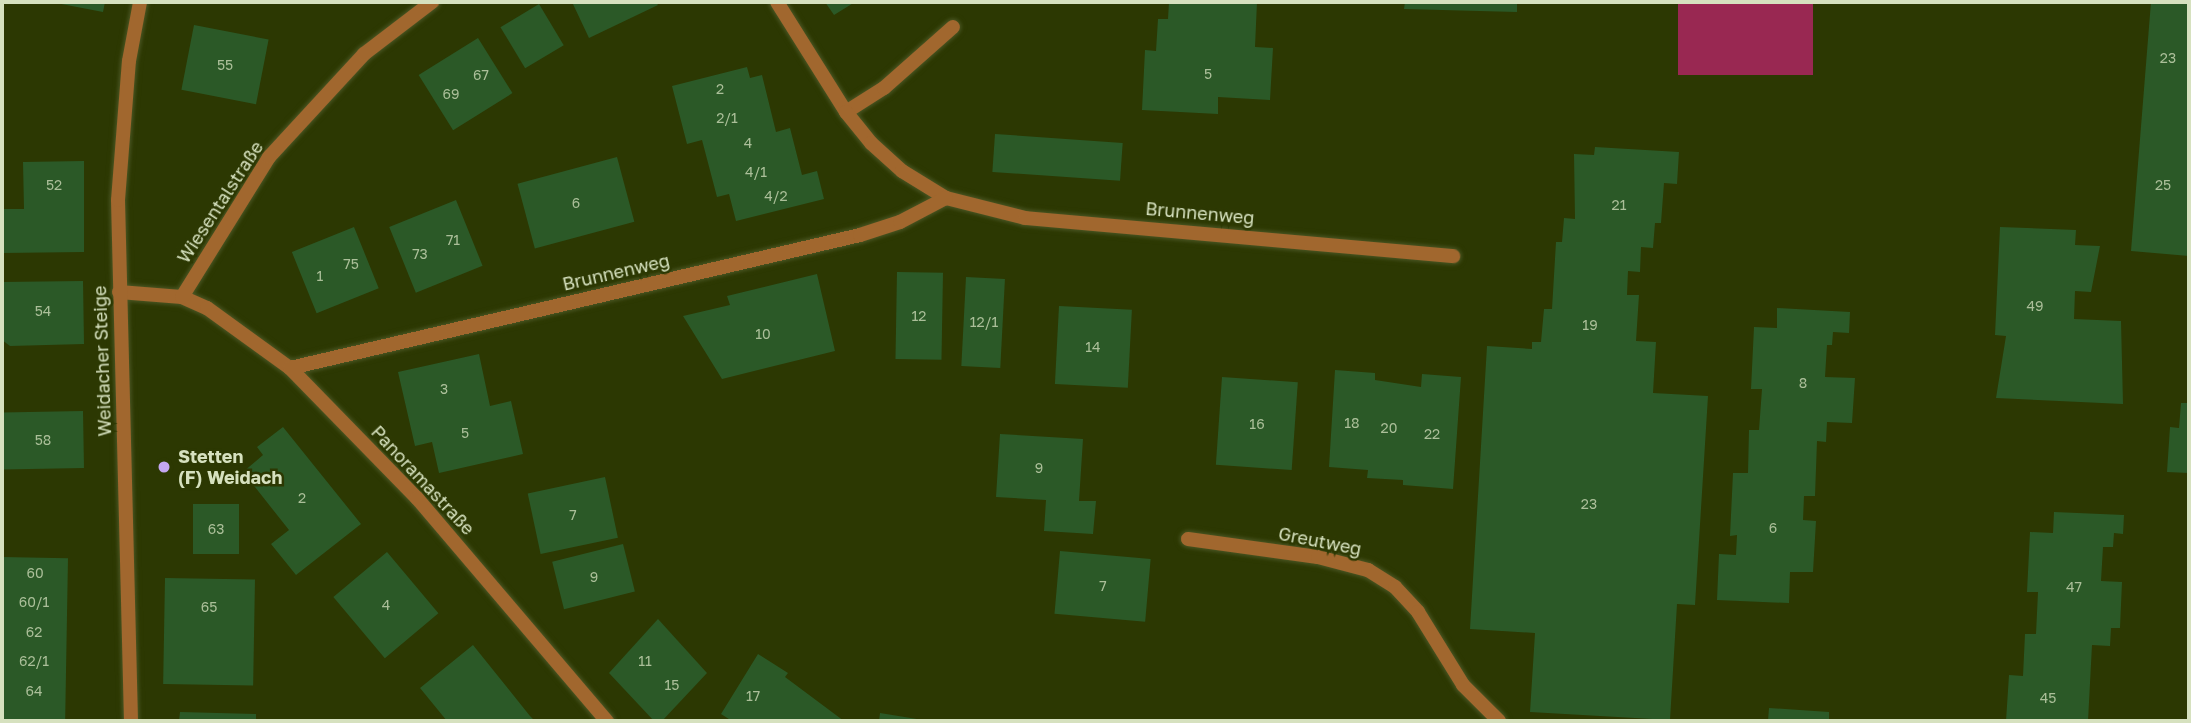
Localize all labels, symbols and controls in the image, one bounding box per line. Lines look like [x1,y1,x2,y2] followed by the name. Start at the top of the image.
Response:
[2160,50,2176,66] house number: 23
[217,57,233,73] house number: 55
[1204,66,1212,82] house number: 5
[473,67,489,83] house number: 67
[716,81,724,97] house number: 2
[443,86,459,102] house number: 69
[716,110,738,126] house number: 2/1
[744,135,752,151] house number: 4
[172,137,268,267] street label: Wiesentalstraße
[745,164,767,180] house number: 4/1
[46,177,62,193] house number: 52
[2155,177,2171,193] house number: 25
[764,188,788,204] house number: 4/2
[572,195,580,211] house number: 6
[1145,197,1255,229] street label: Brunnenweg
[1612,197,1626,213] house number: 21
[446,232,460,248] house number: 71
[412,246,428,262] house number: 73
[560,249,672,295] street label: Brunnenweg
[343,256,359,272] house number: 75
[317,268,323,284] house number: 1
[89,285,115,437] street label: Weidacher Steige
[2026,298,2044,314] house number: 49
[35,303,51,319] house number: 54
[912,308,926,324] house number: 12
[970,314,998,330] house number: 12/1
[1582,317,1598,333] house number: 19
[755,326,771,342] house number: 10
[1085,339,1101,355] house number: 14
[1799,375,1807,391] house number: 8
[440,381,448,397] house number: 3
[1344,415,1360,431] house number: 18
[1249,416,1265,432] house number: 16
[1381,420,1397,436] house number: 20
[367,421,479,539] street label: Panoramastraße
[461,425,469,441] house number: 5
[1424,426,1440,442] house number: 22
[35,432,51,448] house number: 58
[178,446,282,489] place label: Stetten (F) Weidach
[156,459,172,475] marker: Stetten (F) Weidach
[1035,460,1043,476] house number: 9
[298,490,306,506] house number: 2
[1581,496,1597,512] house number: 23
[569,507,577,523] house number: 7
[1769,520,1777,536] house number: 6
[208,521,224,537] house number: 63
[1277,522,1363,560] street label: Greutweg
[26,565,44,581] house number: 60
[590,569,598,585] house number: 9
[1099,578,1107,594] house number: 7
[2066,579,2082,595] house number: 47
[19,594,49,610] house number: 60/1
[382,597,390,613] house number: 4
[201,599,217,615] house number: 65
[26,624,42,640] house number: 62
[19,653,49,669] house number: 62/1
[638,653,652,669] house number: 11
[665,677,679,693] house number: 15
[25,683,43,699] house number: 64
[746,688,760,704] house number: 17
[2040,690,2056,706] house number: 45

